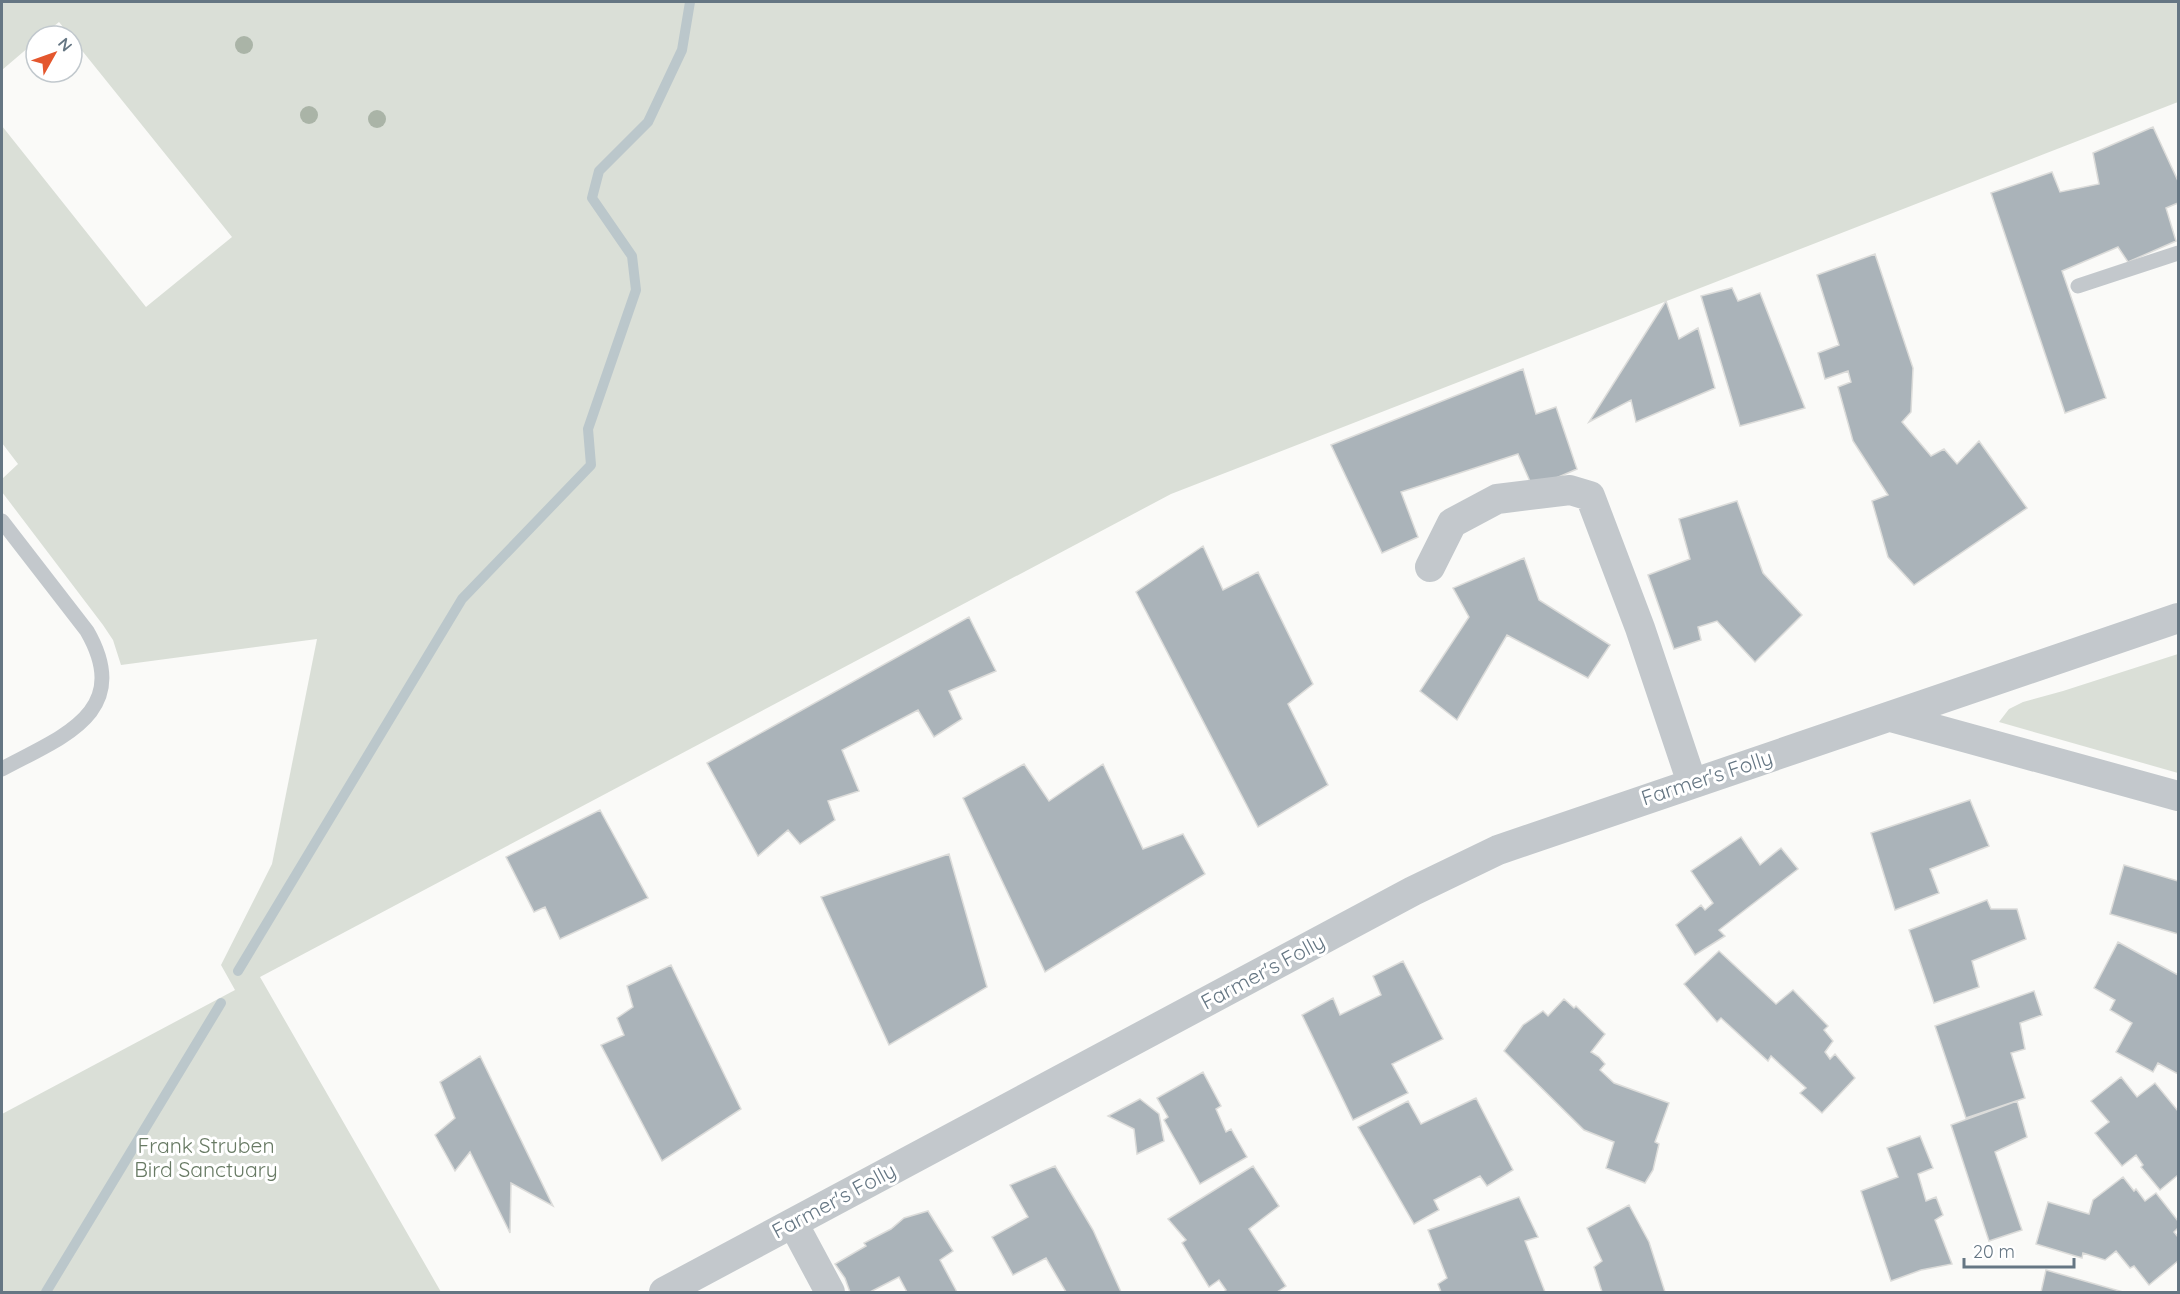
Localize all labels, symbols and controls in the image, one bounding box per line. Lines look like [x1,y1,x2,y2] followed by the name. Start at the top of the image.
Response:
[24,24,84,84] north arrow
[54,33,77,55] text: N
[1638,744,1776,811] street label: Farmer's Folly
[1196,928,1329,1015] street label: Farmer's Folly
[134,1132,278,1182] park label: Frank Struben Bird Sanctuary
[767,1157,900,1244] street label: Farmer's Folly
[1964,1231,2074,1269] scale bar
[1973,1240,2015,1263] text: 20 m

